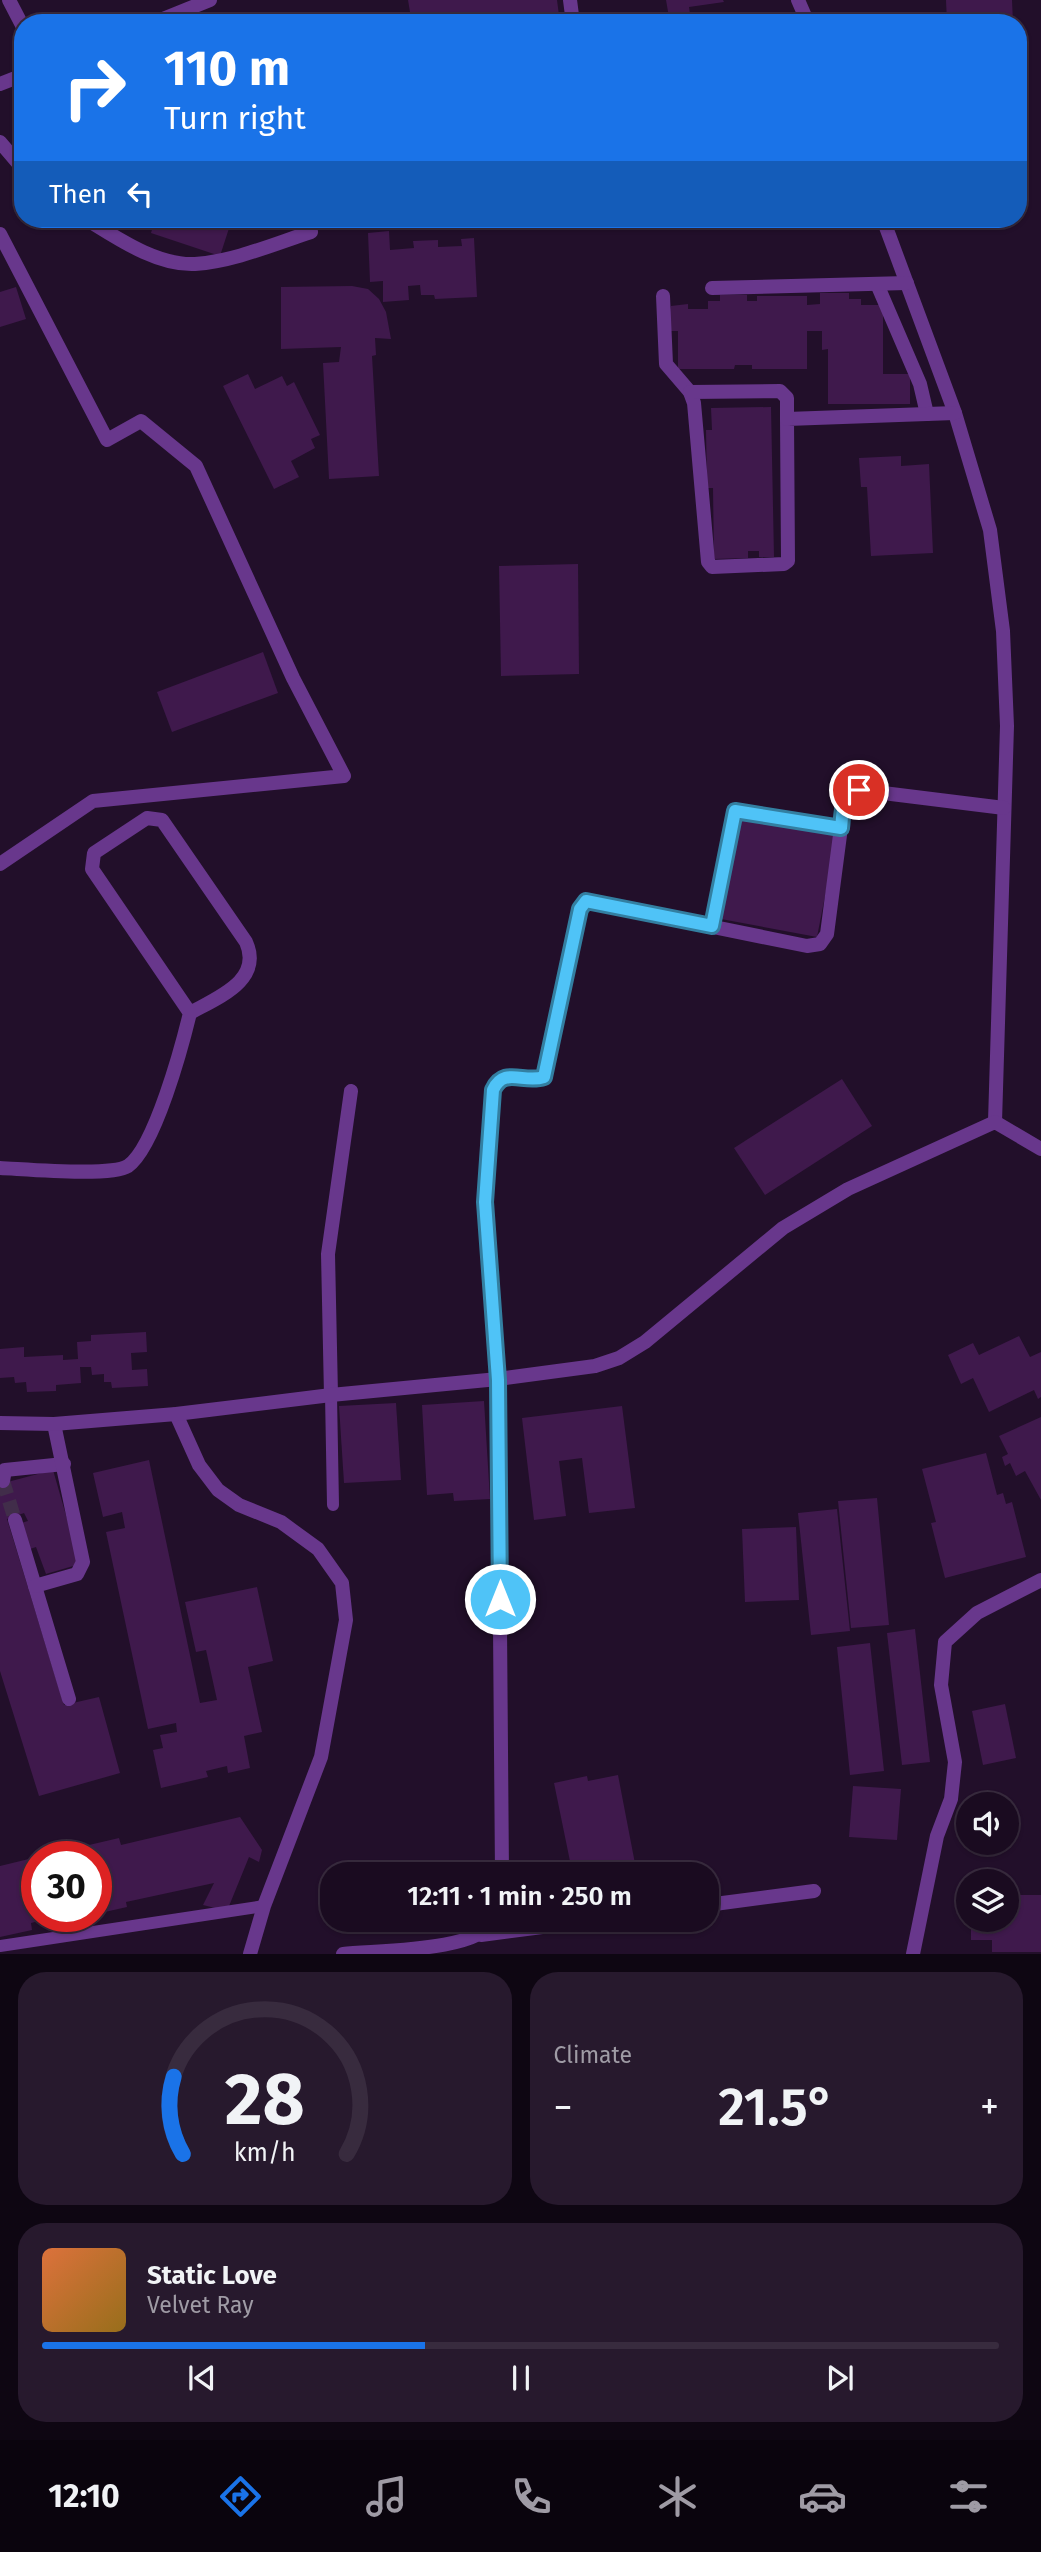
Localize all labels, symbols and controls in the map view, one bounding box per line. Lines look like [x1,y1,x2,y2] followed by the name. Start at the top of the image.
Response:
[164,39,290,98] text: 110 m
[49,42,140,133] icon: right
[164,99,306,137] text: Turn right
[121,175,159,213] icon: left
[49,179,107,210] text: Then
[829,760,889,820] pin
[840,771,878,809] icon: arrive
[463,1562,537,1636] position arrow
[956,1792,1019,1932] map controls
[956,1792,1019,1855] button: sound
[21,1841,112,1932] speed limit sign: 30
[956,1869,1019,1932] button: layers
[407,1881,632,1912] text: 12:11 · 1 min · 250 m
[554,2041,632,2069] text: Climate
[225,2057,305,2144] text: 28
[718,2076,834,2139] text: 21.5°
[554,2084,573,2130] text: −
[980,2084,999,2130] text: +
[234,2138,296,2168] text: km/h
[147,2260,277,2291] text: Static Love
[147,2291,254,2319] text: Velvet Ray
[183,2359,221,2397] icon: previous
[502,2359,540,2397] icon: pause
[821,2359,859,2397] icon: next
[216,2472,265,2521] icon: directions
[362,2472,411,2521] icon: music
[507,2472,556,2521] icon: phone
[653,2472,702,2521] icon: climate
[798,2472,847,2521] icon: car
[944,2472,993,2521] icon: filters
[48,2477,120,2515] text: 12:10

